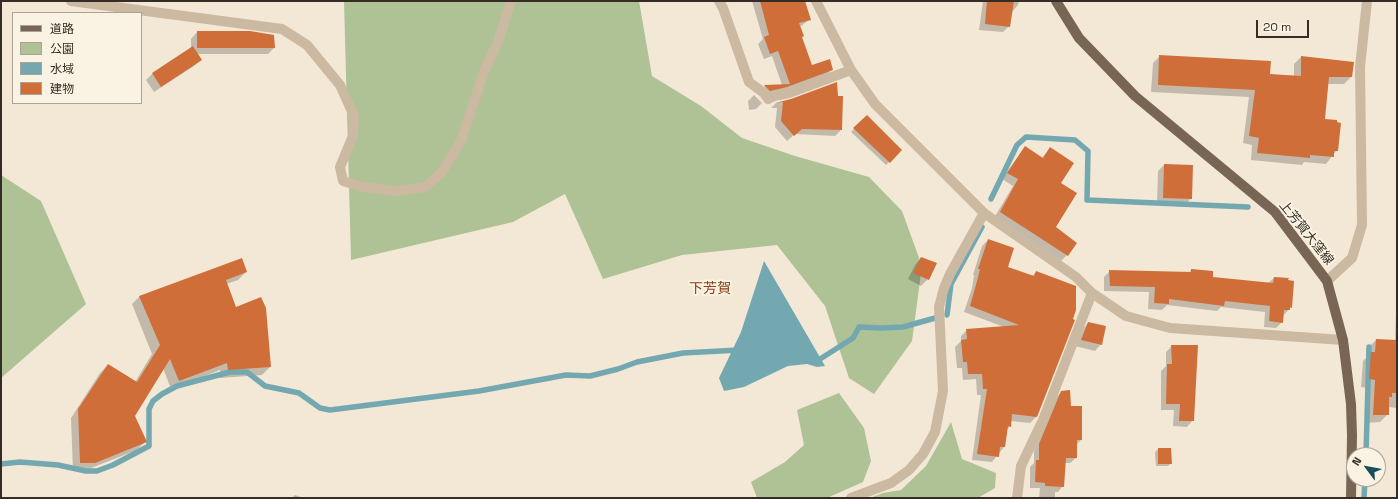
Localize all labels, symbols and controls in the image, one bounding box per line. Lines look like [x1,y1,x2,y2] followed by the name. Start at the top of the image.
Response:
[12,12,142,104] legend
[1258,12,1311,38] scale bar
[1263,19,1291,35] text: 20 m
[50,21,74,37] text: 道路
[50,41,74,57] text: 公園
[50,61,74,77] text: 水域
[50,81,74,97] text: 建物
[1275,198,1337,268] street label: 上芳賀大窪線
[689,281,731,297] district label: 下芳賀
[1346,447,1386,487] north arrow
[1349,454,1365,468] text: N

